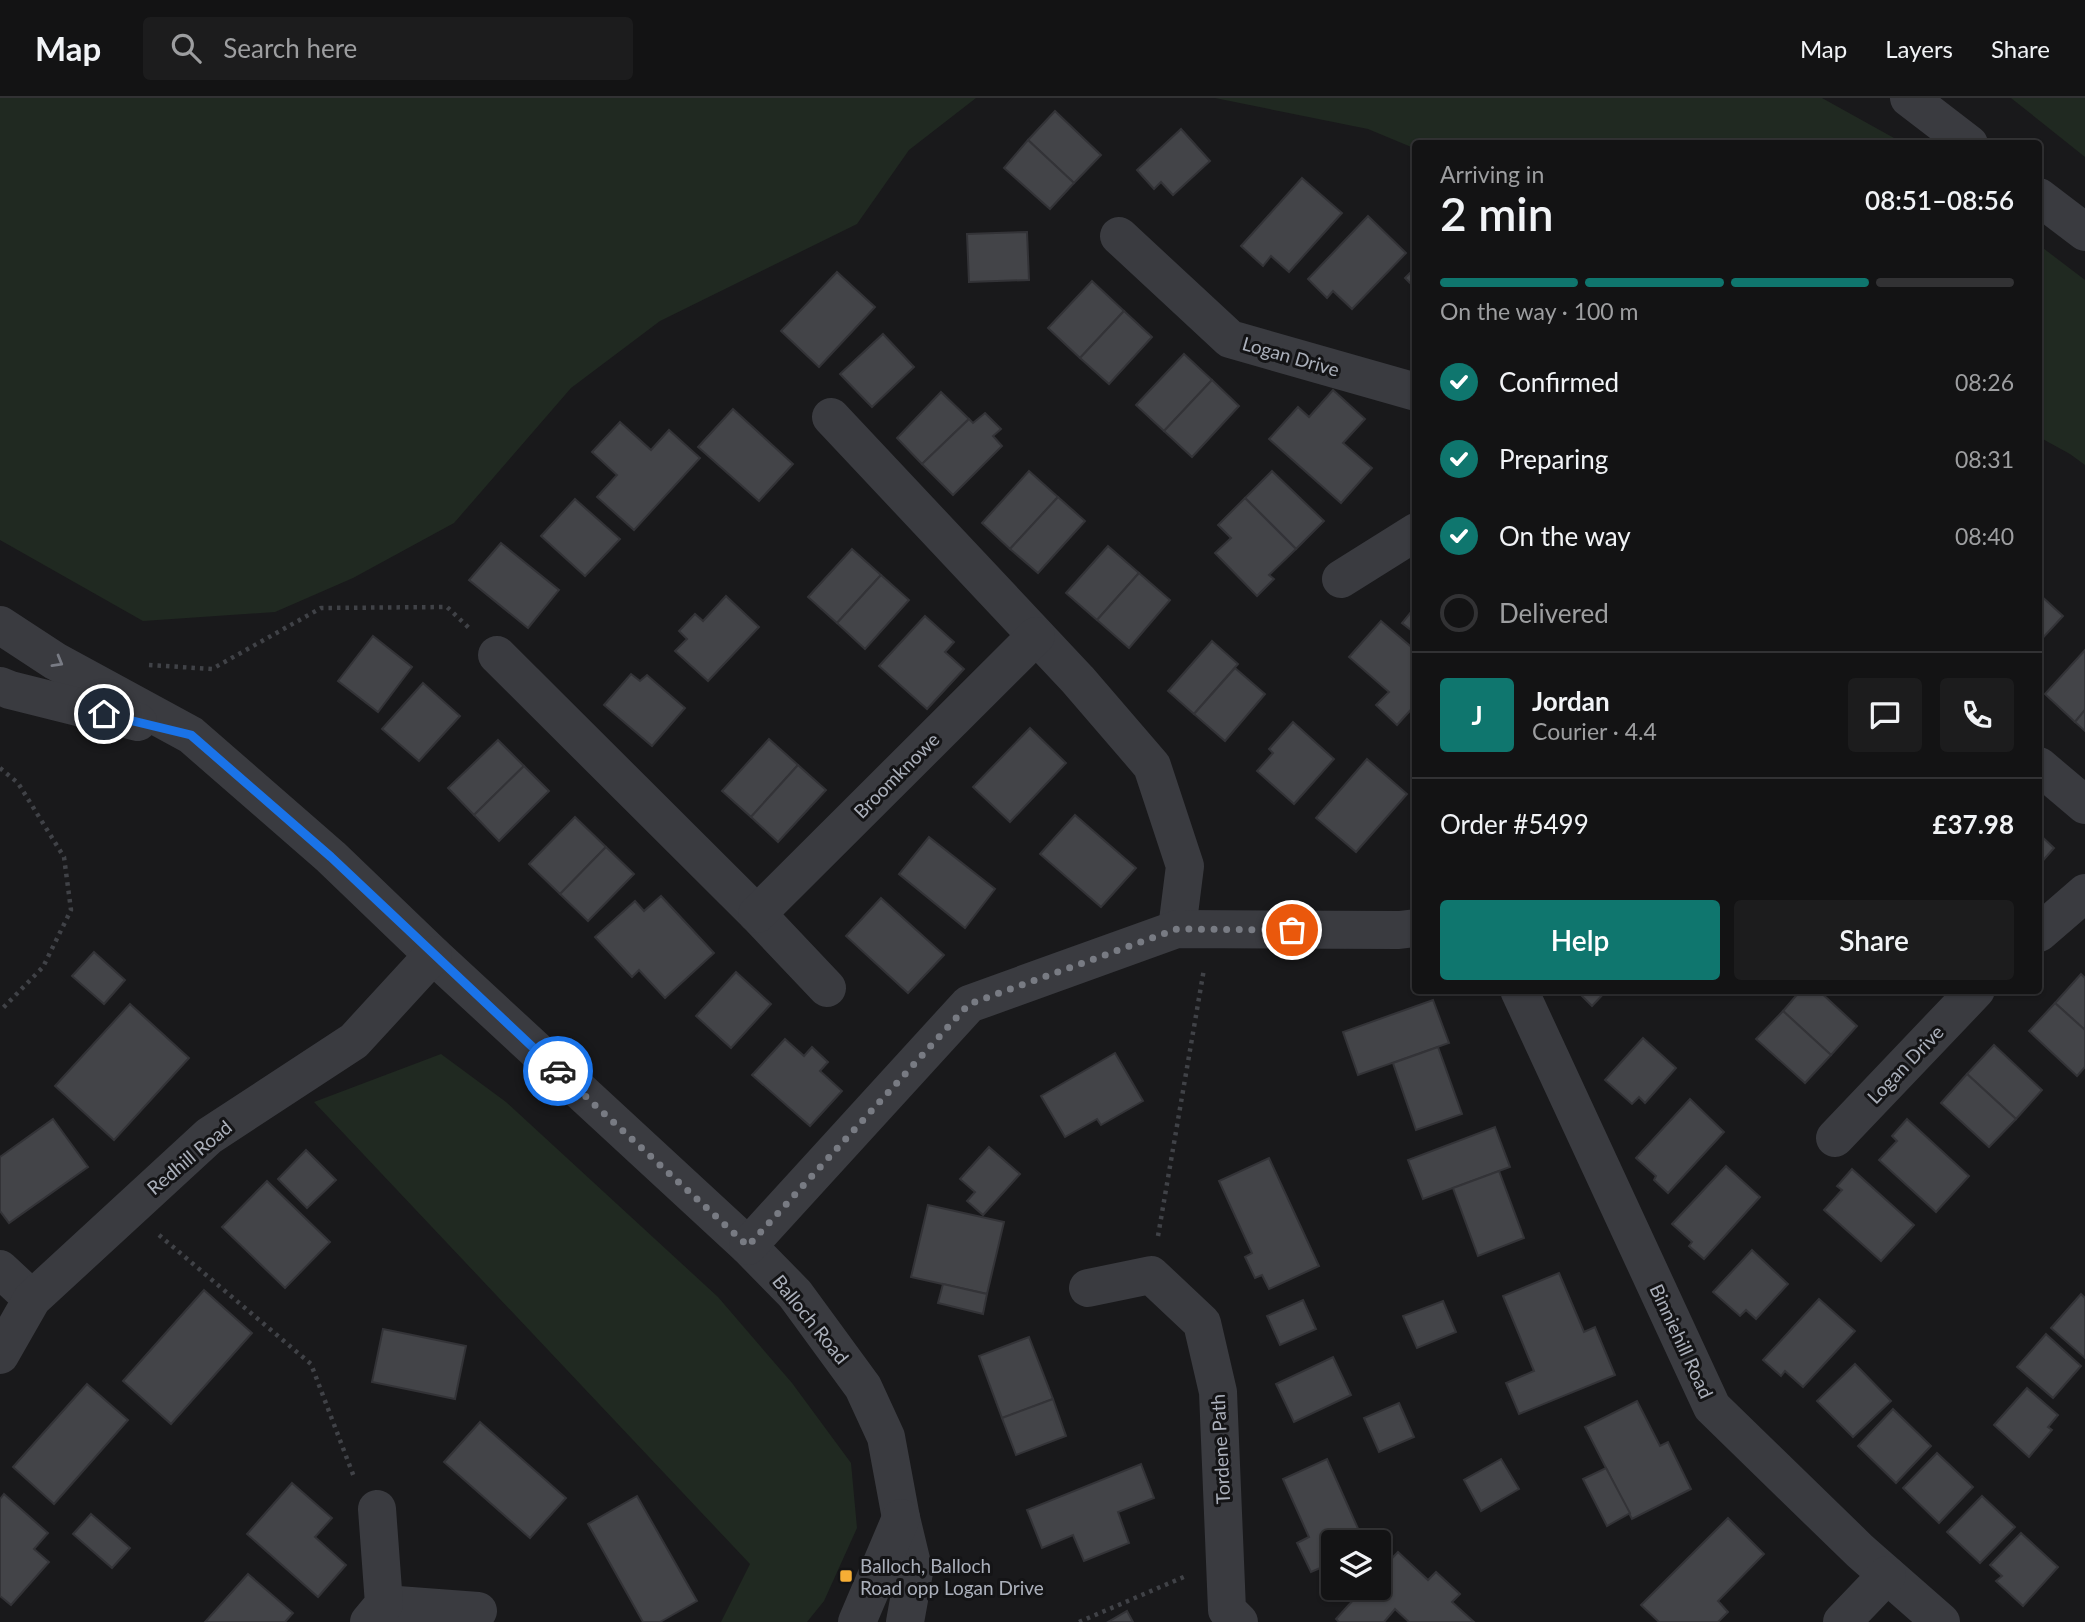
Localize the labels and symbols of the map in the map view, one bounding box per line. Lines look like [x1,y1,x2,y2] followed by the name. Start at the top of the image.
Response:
[1240,331,1342,381] street label: Logan Drive
[50,654,63,667] one-way arrow
[74,684,134,744] pin
[848,727,944,823] street label: Broomknowe
[1262,900,1322,960] pin
[1862,1020,1948,1108] street label: Logan Drive
[523,1036,593,1106] courier
[142,1115,236,1199] street label: Redhill Road
[768,1270,854,1368] street label: Balloch Road
[1645,1280,1719,1402] street label: Binniehill Road
[1206,1393,1234,1505] street label: Tordene Path
[860,1554,1044,1599] place label: Balloch, Balloch Road opp Logan Drive
[838,1568,854,1584] marker: Balloch, Balloch Road opp Logan Drive

